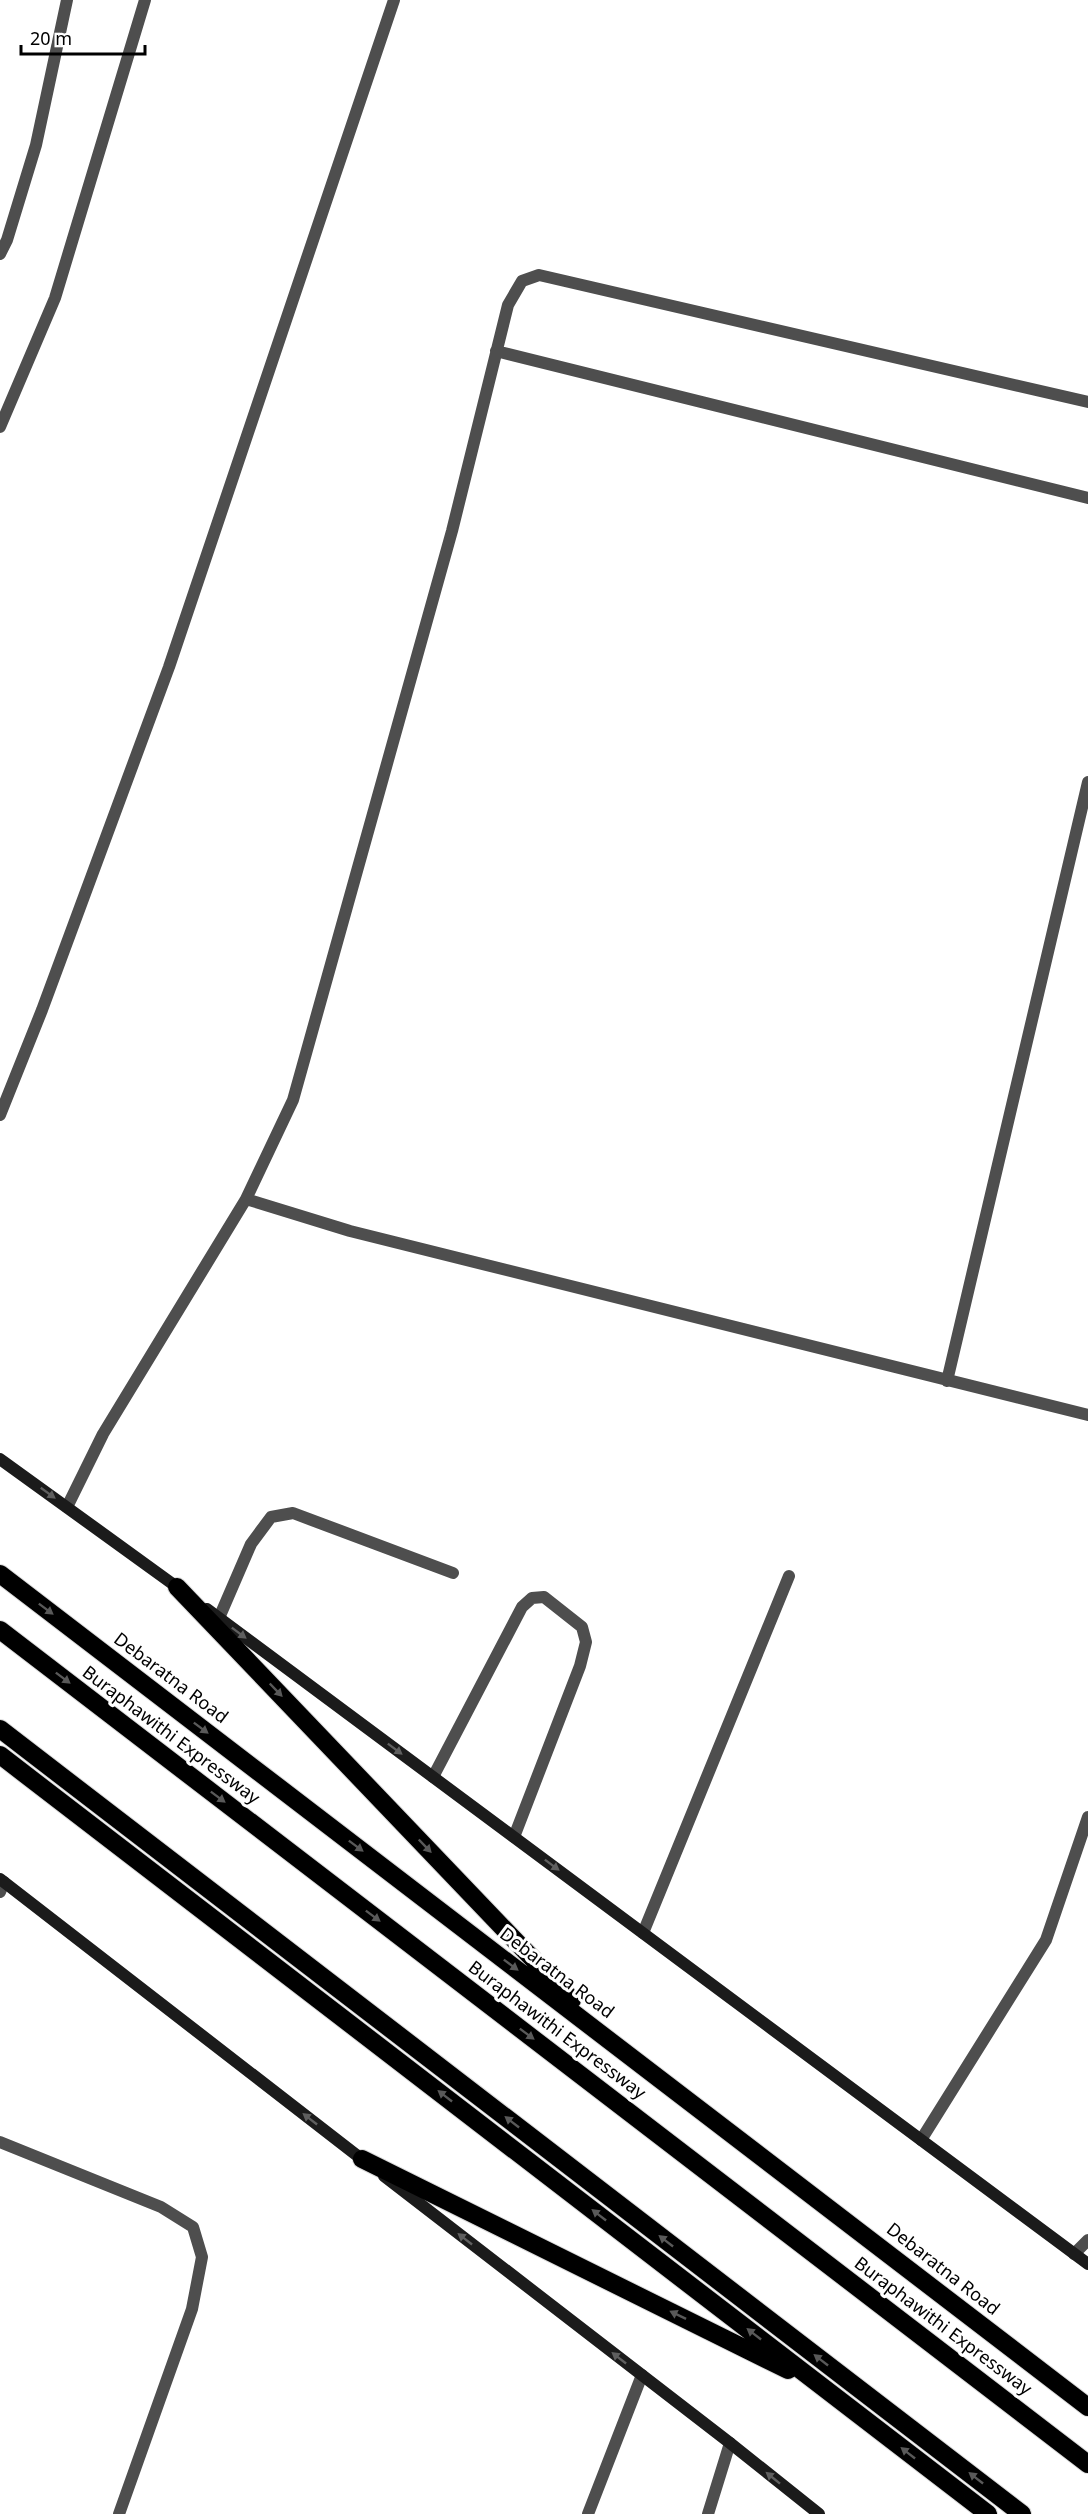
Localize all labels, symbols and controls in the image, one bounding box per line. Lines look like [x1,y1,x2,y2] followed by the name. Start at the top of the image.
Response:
[21,18,146,56] scale bar
[30,26,72,50] text: 20 m
[40,1486,55,1498] one-way arrow
[39,1603,54,1615] one-way arrow
[110,1626,234,1728] street label: Debaratna Road
[231,1626,246,1638] one-way arrow
[78,1659,266,1809] street label: Buraphawithi Expressway
[55,1672,71,1685] one-way arrow
[269,1683,283,1698] one-way arrow
[194,1721,209,1733] one-way arrow
[387,1743,403,1755] one-way arrow
[210,1791,226,1803] one-way arrow
[418,1839,432,1854] one-way arrow
[349,1840,364,1852] one-way arrow
[543,1859,559,1871] one-way arrow
[365,1909,380,1921] one-way arrow
[496,1921,620,2023] street label: Debaratna Road
[464,1954,652,2104] street label: Buraphawithi Expressway
[503,1958,519,1971] one-way arrow
[520,2028,535,2040] one-way arrow
[437,2091,452,2103] one-way arrow
[303,2114,318,2126] one-way arrow
[504,2116,520,2128] one-way arrow
[592,2209,608,2221] one-way arrow
[882,2216,1005,2320] street label: Debaratna Road
[457,2233,472,2245] one-way arrow
[659,2235,674,2247] one-way arrow
[850,2250,1038,2400] street label: Buraphawithi Expressway
[669,2311,686,2320] one-way arrow
[746,2327,762,2340] one-way arrow
[611,2351,627,2364] one-way arrow
[813,2353,829,2366] one-way arrow
[901,2447,916,2459] one-way arrow
[765,2471,781,2484] one-way arrow
[968,2473,983,2485] one-way arrow

